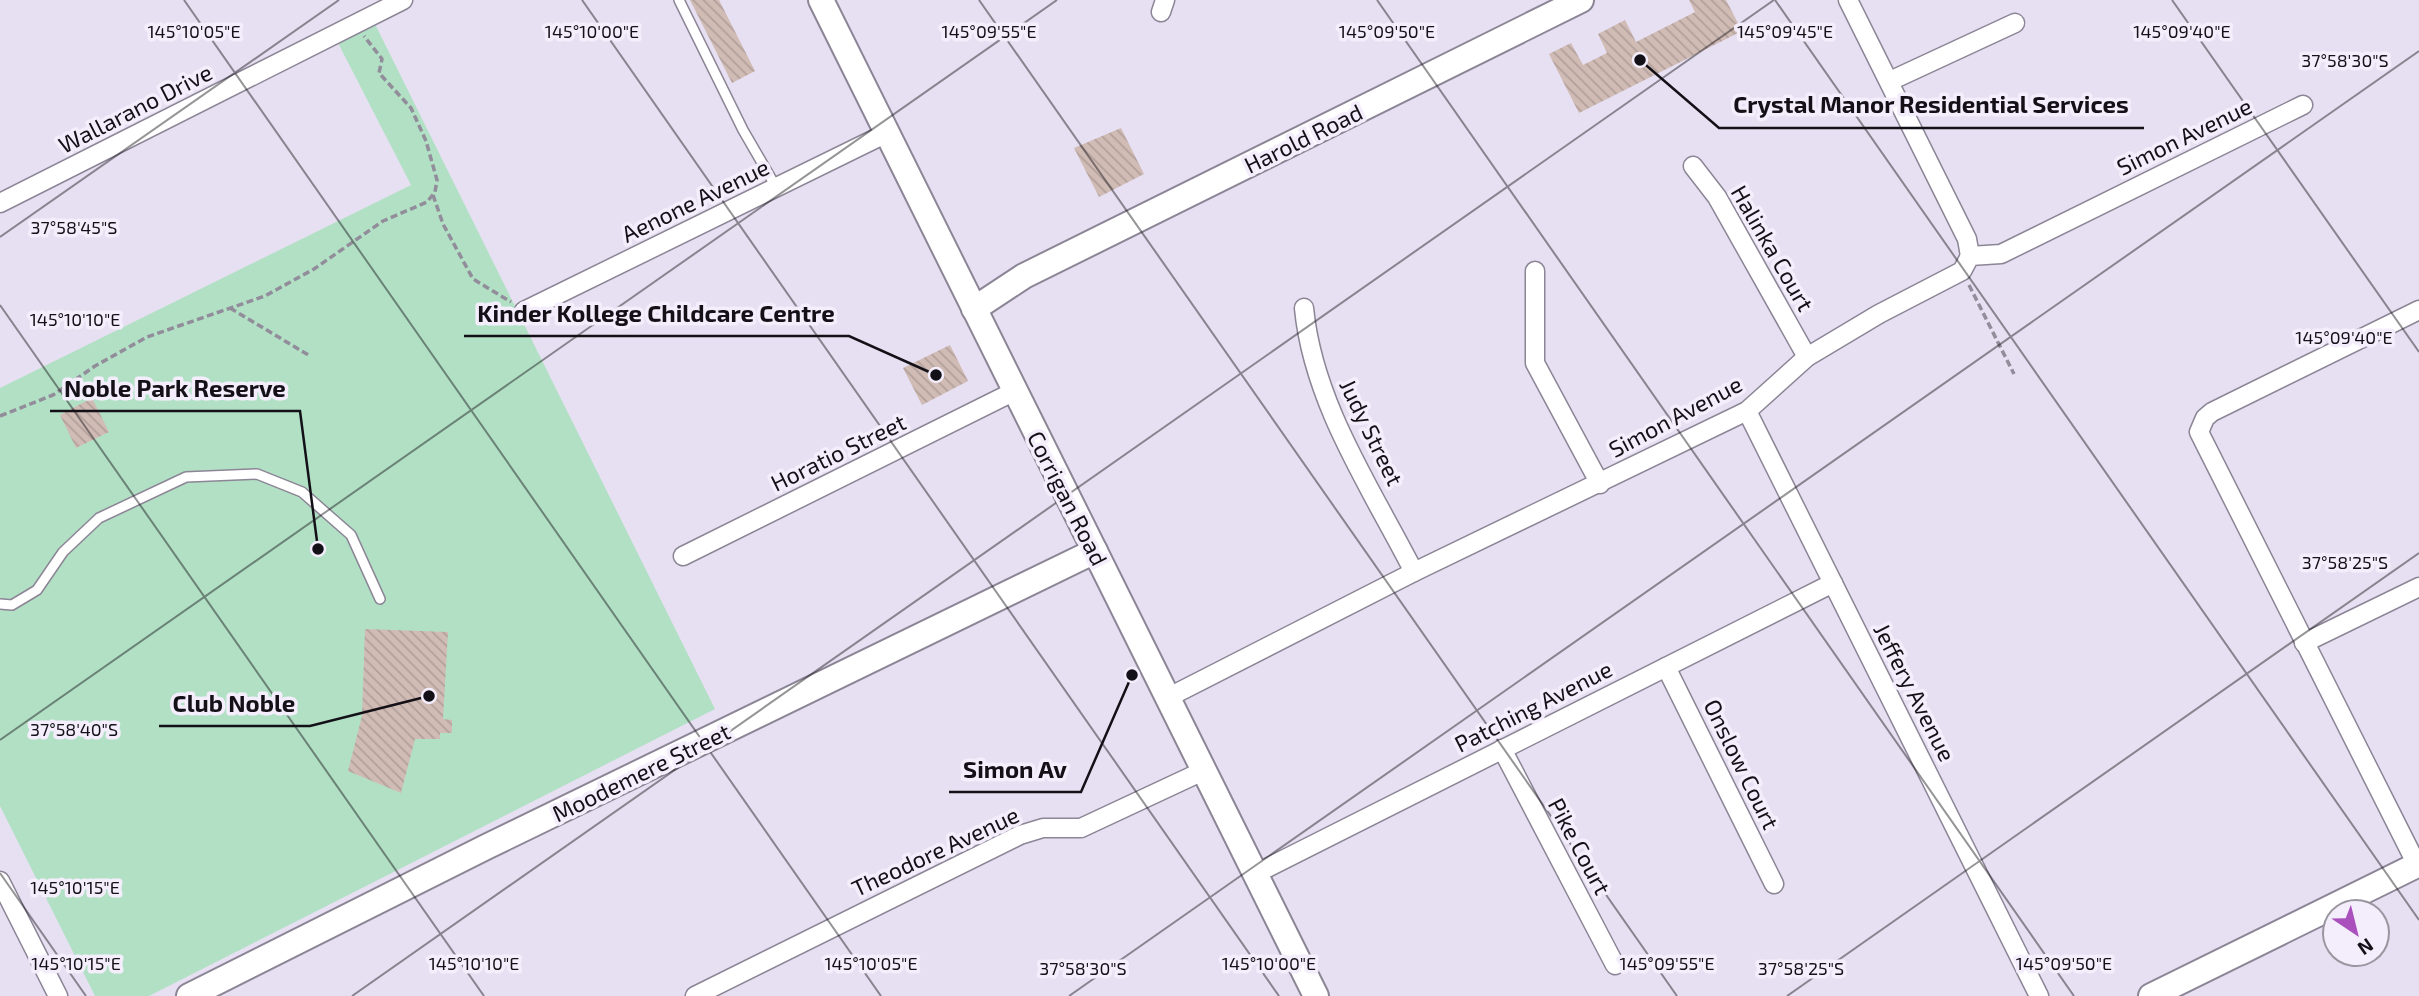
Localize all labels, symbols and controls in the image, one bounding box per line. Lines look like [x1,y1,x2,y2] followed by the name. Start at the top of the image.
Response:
[147,20,241,42] text: 145°10'05"E
[545,20,639,42] text: 145°10'00"E
[941,20,1037,42] text: 145°09'55"E
[1339,20,1435,42] text: 145°09'50"E
[1737,20,1833,42] text: 145°09'45"E
[2133,20,2231,42] text: 145°09'40"E
[2301,49,2389,71] text: 37°58'30"S
[54,57,216,159] street label: Wallarano Drive
[1719,83,2144,128] callout: Crystal Manor Residential Services
[1733,89,2129,118] text: Crystal Manor Residential Services
[2112,91,2256,181] street label: Simon Avenue
[1239,97,1367,179] street label: Harold Road
[617,152,773,248] street label: Aenone Avenue
[1726,180,1820,316] street label: Halinka Court
[31,216,117,238] text: 37°58'45"S
[464,291,849,336] callout: Kinder Kollege Childcare Centre
[477,298,835,327] text: Kinder Kollege Childcare Centre
[30,308,120,330] text: 145°10'10"E
[2295,326,2393,348] text: 145°09'40"E
[50,366,300,411] callout: Noble Park Reserve
[1604,369,1746,463] street label: Simon Avenue
[64,373,286,402] text: Noble Park Reserve
[1334,374,1410,490] street label: Judy Street
[766,407,910,497] street label: Horatio Street
[1022,426,1114,570] street label: Corrigan Road
[2302,551,2388,573] text: 37°58'25"S
[1868,618,1962,766] street label: Jeffery Avenue
[1450,654,1616,758] street label: Patching Avenue
[159,681,310,726] callout: Club Noble
[173,688,295,717] text: Club Noble
[1698,694,1786,834] street label: Onslow Court
[547,717,735,827] street label: Moodemere Street
[30,718,118,740] text: 37°58'40"S
[949,747,1081,792] callout: Simon Av
[963,754,1067,783] text: Simon Av
[1543,793,1617,899] street label: Pike Court
[847,800,1023,902] street label: Theodore Avenue
[30,876,120,898] text: 145°10'15"E
[2321,898,2391,968] north arrow
[2354,934,2378,961] text: N
[31,952,121,974] text: 145°10'15"E
[429,952,519,974] text: 145°10'10"E
[824,952,918,974] text: 145°10'05"E
[1222,952,1316,974] text: 145°10'00"E
[1619,952,1715,974] text: 145°09'55"E
[2016,952,2112,974] text: 145°09'50"E
[1039,957,1127,979] text: 37°58'30"S
[1758,957,1844,979] text: 37°58'25"S

